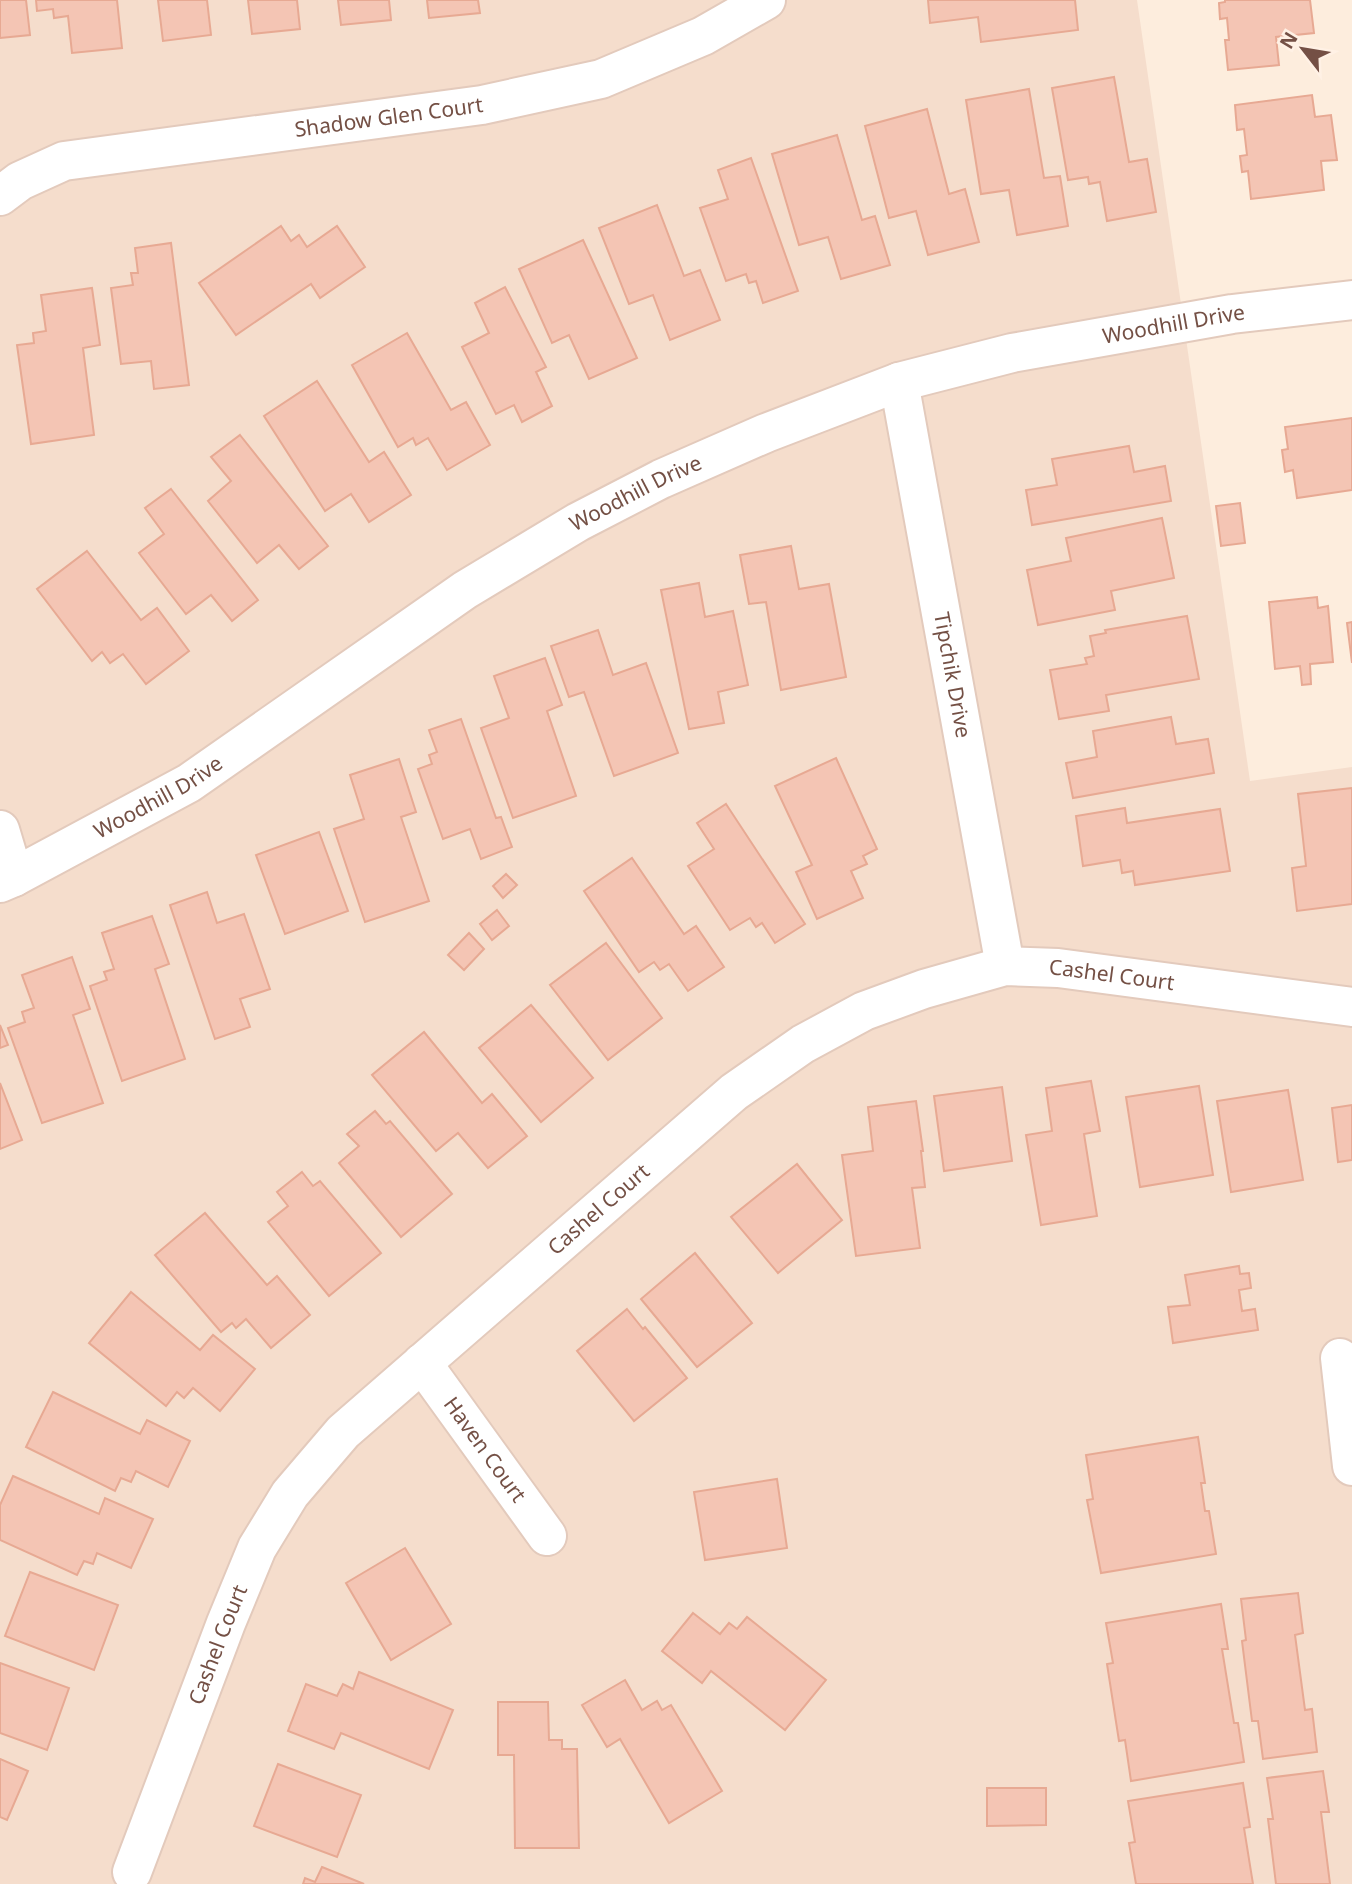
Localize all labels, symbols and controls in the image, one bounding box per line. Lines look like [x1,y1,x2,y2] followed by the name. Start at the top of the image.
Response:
[1268,14,1338,84] north arrow
[1273,27,1304,54] text: N
[293,90,485,143] street label: Shadow Glen Court
[1100,298,1246,350] street label: Woodhill Drive
[564,448,706,537] street label: Woodhill Drive
[928,610,978,740] street label: Tipchik Drive
[89,749,228,845] street label: Woodhill Drive
[1049,953,1177,996] street label: Cashel Court
[541,1157,655,1261] street label: Cashel Court
[438,1391,533,1508] street label: Haven Court
[182,1580,253,1708] street label: Cashel Court

